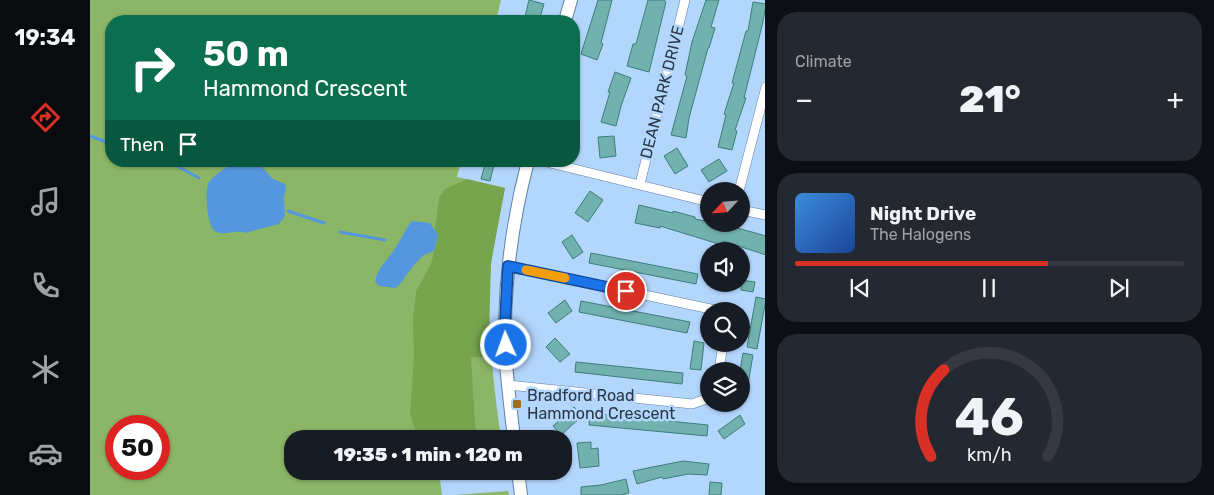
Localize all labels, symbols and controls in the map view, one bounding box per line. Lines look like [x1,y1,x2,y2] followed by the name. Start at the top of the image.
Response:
[636,23,688,161] street label: DEAN PARK DRIVE
[15,24,75,51] text: 19:34
[203,33,289,75] text: 50 m
[120,35,185,100] icon: right
[795,52,852,71] text: Climate
[203,75,407,102] text: Hammond Crescent
[959,76,1021,122] text: 21°
[795,83,813,116] text: −
[1167,83,1184,116] text: +
[28,100,63,135] icon: directions
[174,130,202,158] icon: arrive
[120,133,164,156] text: Then
[700,182,750,232] north arrow
[700,182,750,412] map controls
[28,184,63,219] icon: music
[870,202,976,225] text: Night Drive
[870,225,971,244] text: The Halogens
[700,242,750,292] button: sound
[28,268,63,303] icon: phone
[605,270,647,312] pin
[846,274,874,302] icon: previous
[975,274,1003,302] icon: pause
[1105,274,1133,302] icon: next
[612,277,640,305] icon: arrive
[700,302,750,352] button: search
[479,318,531,370] position arrow
[28,352,63,387] icon: climate
[700,362,750,412] button: layers
[527,386,675,423] place label: Bradford Road Hammond Crescent
[955,386,1024,448] text: 46
[511,398,523,410] marker: Bradford Road Hammond Crescent
[105,415,170,480] speed limit sign: 50
[28,436,63,471] icon: car
[333,443,523,466] text: 19:35 · 1 min · 120 m
[967,444,1012,465] text: km/h

